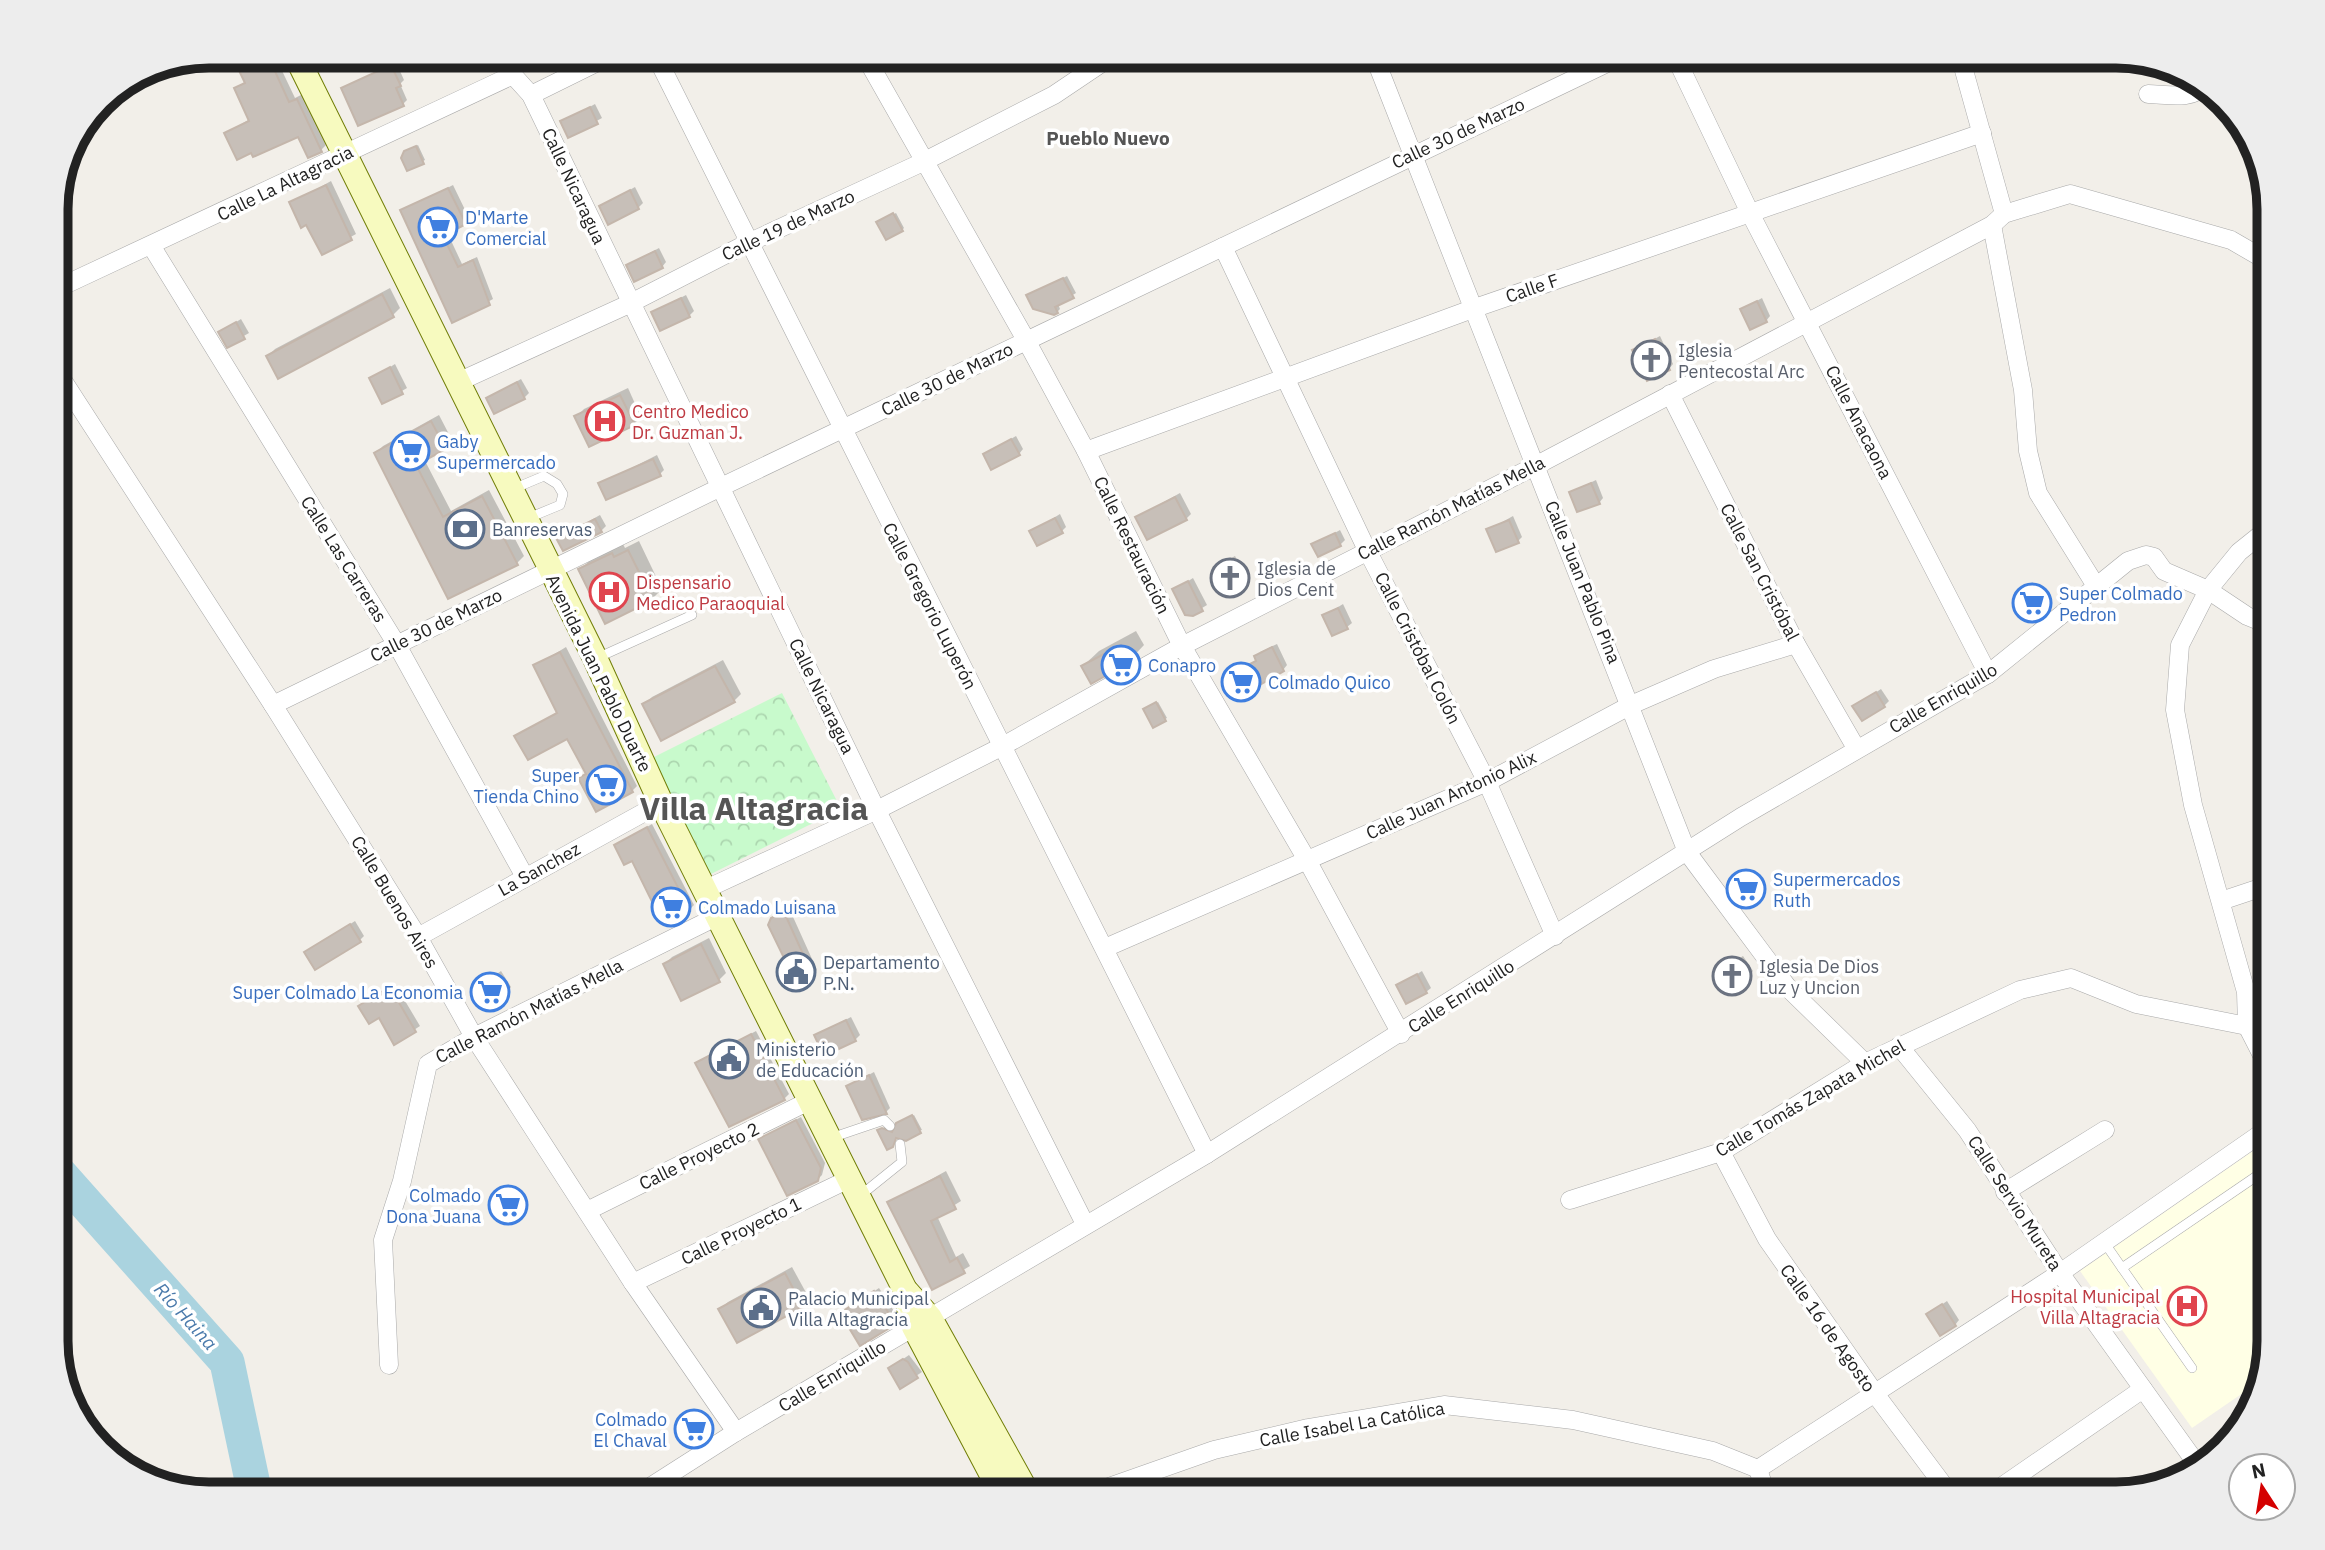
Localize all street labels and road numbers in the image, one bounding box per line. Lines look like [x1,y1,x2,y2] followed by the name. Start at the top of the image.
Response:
[1388,92,1528,174] street label: Calle 30 de Marzo
[537,124,611,248] street label: Calle Nicaragua
[213,140,357,226] street label: Calle La Altagracia
[718,184,858,266] street label: Calle 19 de Marzo
[1502,268,1562,308] street label: Calle F
[877,337,1017,421] street label: Calle 30 de Marzo
[1820,361,1898,483] street label: Calle Anacaona
[1353,451,1549,565] street label: Calle Ramón Matías Mella
[1089,472,1175,618] street label: Calle Restauración
[296,491,392,627] street label: Calle Las Carreras
[1540,497,1626,667] street label: Calle Juan Pablo Pina
[1715,499,1805,645] street label: Calle San Cristóbal
[878,519,982,693] street label: Calle Gregorio Luperón
[1370,568,1466,728] street label: Calle Cristóbal Colón
[541,570,657,776] street label: Avenida Juan Pablo Duarte
[366,583,506,667] street label: Calle 30 de Marzo
[784,634,860,758] street label: Calle Nicaragua
[1885,658,2001,738] street label: Calle Enriquillo
[1362,745,1540,845] street label: Calle Juan Antonio Alix
[346,831,444,973] street label: Calle Buenos Aires
[494,837,584,901] street label: La Sanchez
[431,954,627,1068] street label: Calle Ramón Matías Mella
[1403,954,1519,1038] street label: Calle Enriquillo
[1711,1034,1909,1162] street label: Calle Tomás Zapata Michel
[635,1117,763,1195] street label: Calle Proyecto 2
[1963,1131,2067,1275] street label: Calle Servio Mureta
[677,1192,805,1270] street label: Calle Proyecto 1
[1775,1260,1881,1396] street label: Calle 16 de Agosto
[774,1335,890,1417] street label: Calle Enriquillo
[1258,1396,1447,1452] street label: Calle Isabel La Católica

